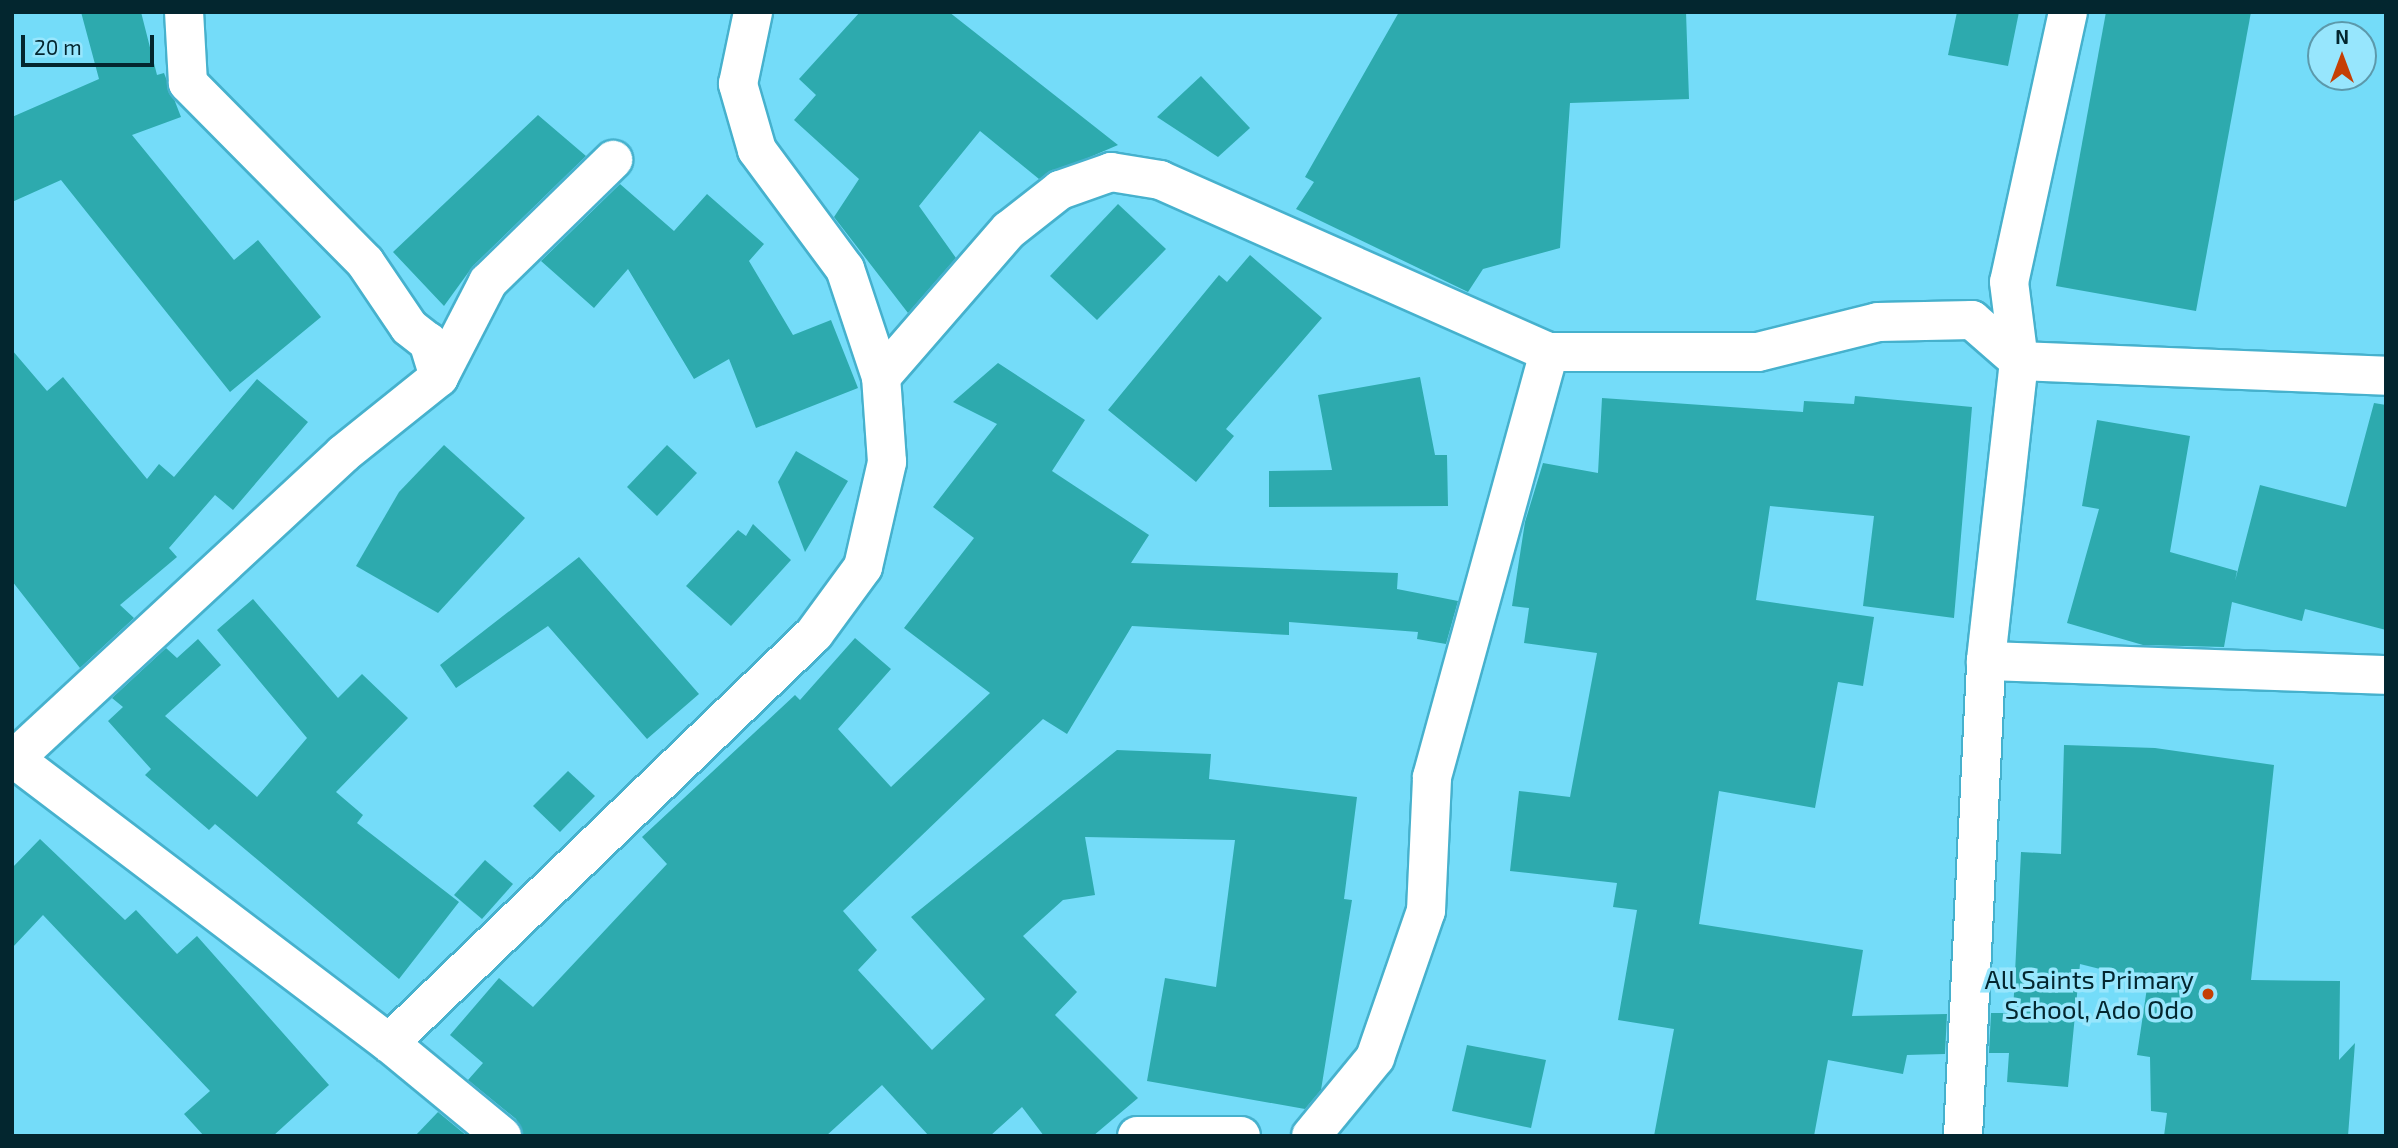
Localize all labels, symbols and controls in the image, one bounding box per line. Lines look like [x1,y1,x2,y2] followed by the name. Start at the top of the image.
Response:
[24,21,158,65] scale bar
[2307,21,2377,91] north arrow
[2335,25,2349,48] text: N
[34,34,82,59] text: 20 m
[1984,963,2194,1024] place label: All Saints Primary School, Ado Odo
[2200,986,2216,1002] marker: All Saints Primary School, Ado Odo

